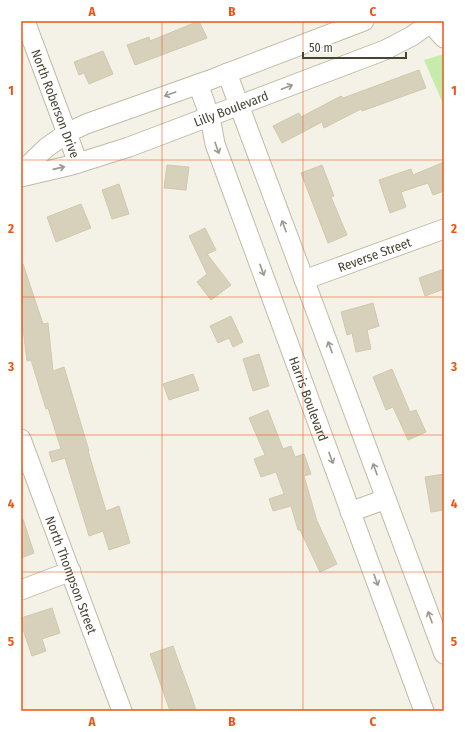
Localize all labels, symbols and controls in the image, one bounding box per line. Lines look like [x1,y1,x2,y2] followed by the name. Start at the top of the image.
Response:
[87,4,96,19] text: A
[228,4,236,19] text: B
[370,4,377,19] text: C
[303,34,406,60] scale bar
[309,41,333,55] text: 50 m
[29,47,83,160] street label: North Roberson Drive
[8,83,14,98] text: 1
[280,83,292,91] one-way arrow
[451,83,457,98] text: 1
[191,88,270,129] street label: Lilly Boulevard
[164,91,176,99] one-way arrow
[214,142,221,155] one-way arrow
[52,164,65,172] one-way arrow
[280,220,288,232] one-way arrow
[7,221,14,236] text: 2
[450,221,457,236] text: 2
[336,234,414,275] street label: Reverse Street
[258,264,266,276] one-way arrow
[325,342,333,354] one-way arrow
[286,354,331,443] street label: Harris Boulevard
[7,359,14,374] text: 3
[450,359,457,374] text: 3
[327,452,335,464] one-way arrow
[371,464,379,476] one-way arrow
[8,496,15,511] text: 4
[451,496,458,511] text: 4
[43,514,100,637] street label: North Thompson Street
[372,574,380,586] one-way arrow
[426,612,434,624] one-way arrow
[8,634,14,649] text: 5
[451,634,457,649] text: 5
[87,714,96,729] text: A
[228,714,236,729] text: B
[370,714,377,729] text: C

